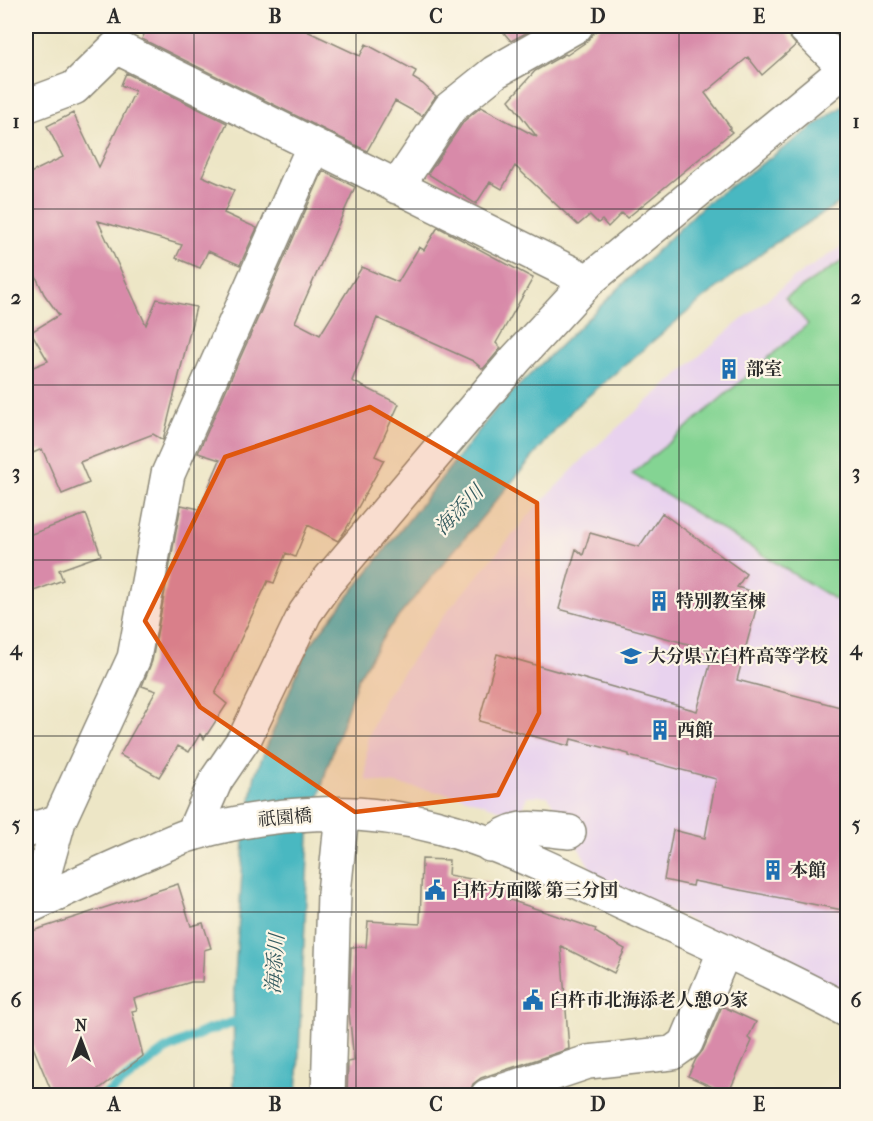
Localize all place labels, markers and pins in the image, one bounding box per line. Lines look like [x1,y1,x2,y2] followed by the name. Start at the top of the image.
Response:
[717,357,741,381] building icon: 部室
[746,359,782,380] place label: 部室
[647,589,671,613] building icon: 特別教室棟
[676,591,766,612] place label: 特別教室棟
[619,644,643,668] school or university icon: 大分県立臼杵高等学校
[648,646,828,667] place label: 大分県立臼杵高等学校
[648,718,672,742] building icon: 西館
[677,720,713,741] place label: 西館
[761,858,785,882] building icon: 本館
[790,860,826,881] place label: 本館
[423,878,447,902] public building icon: 臼杵方面隊 第三分団
[452,880,618,901] place label: 臼杵方面隊 第三分団
[521,988,545,1012] public building icon: 臼杵市北海添老人憩の家
[550,990,748,1011] place label: 臼杵市北海添老人憩の家

